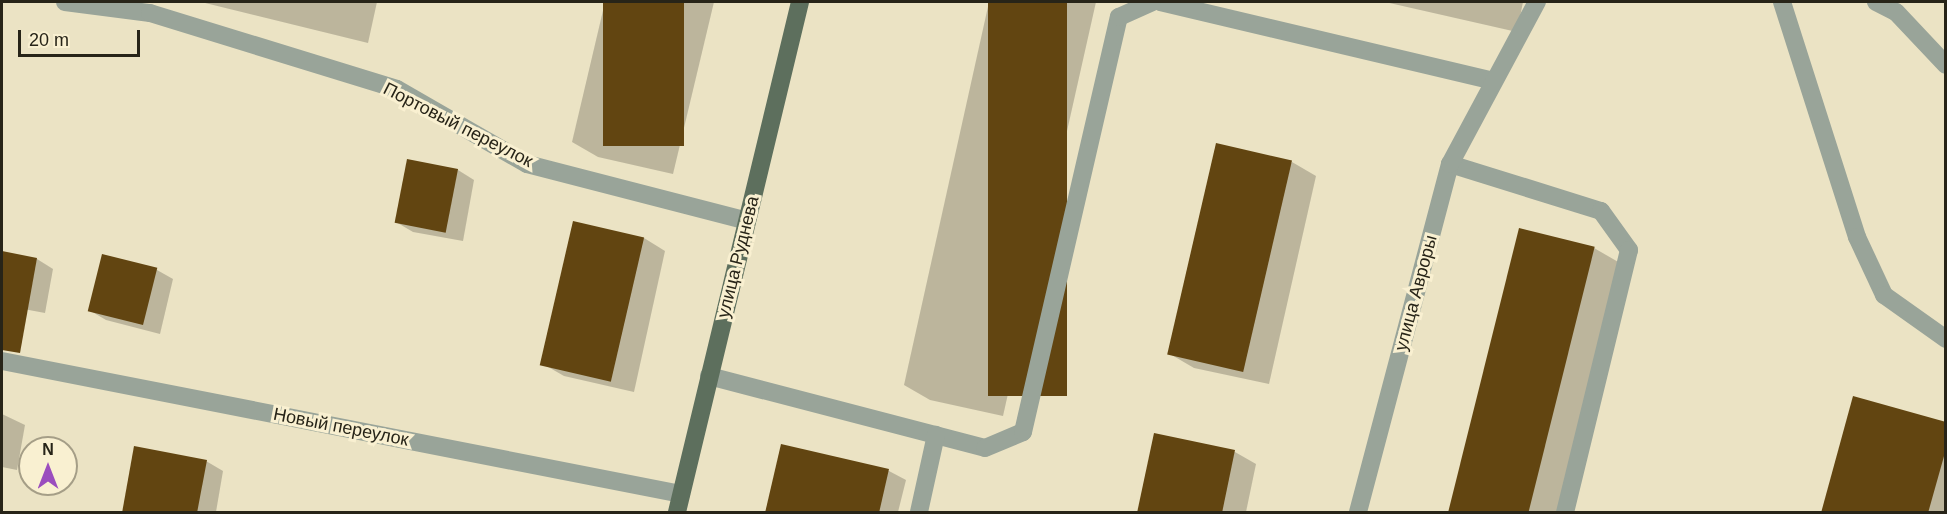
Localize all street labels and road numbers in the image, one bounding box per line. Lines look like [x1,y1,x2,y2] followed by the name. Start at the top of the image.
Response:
[380,78,536,172] street label: Портовый переулок
[712,194,764,320] street label: улица Руднева
[1390,233,1442,353] street label: улица Авроры
[272,403,410,451] street label: Новый переулок

